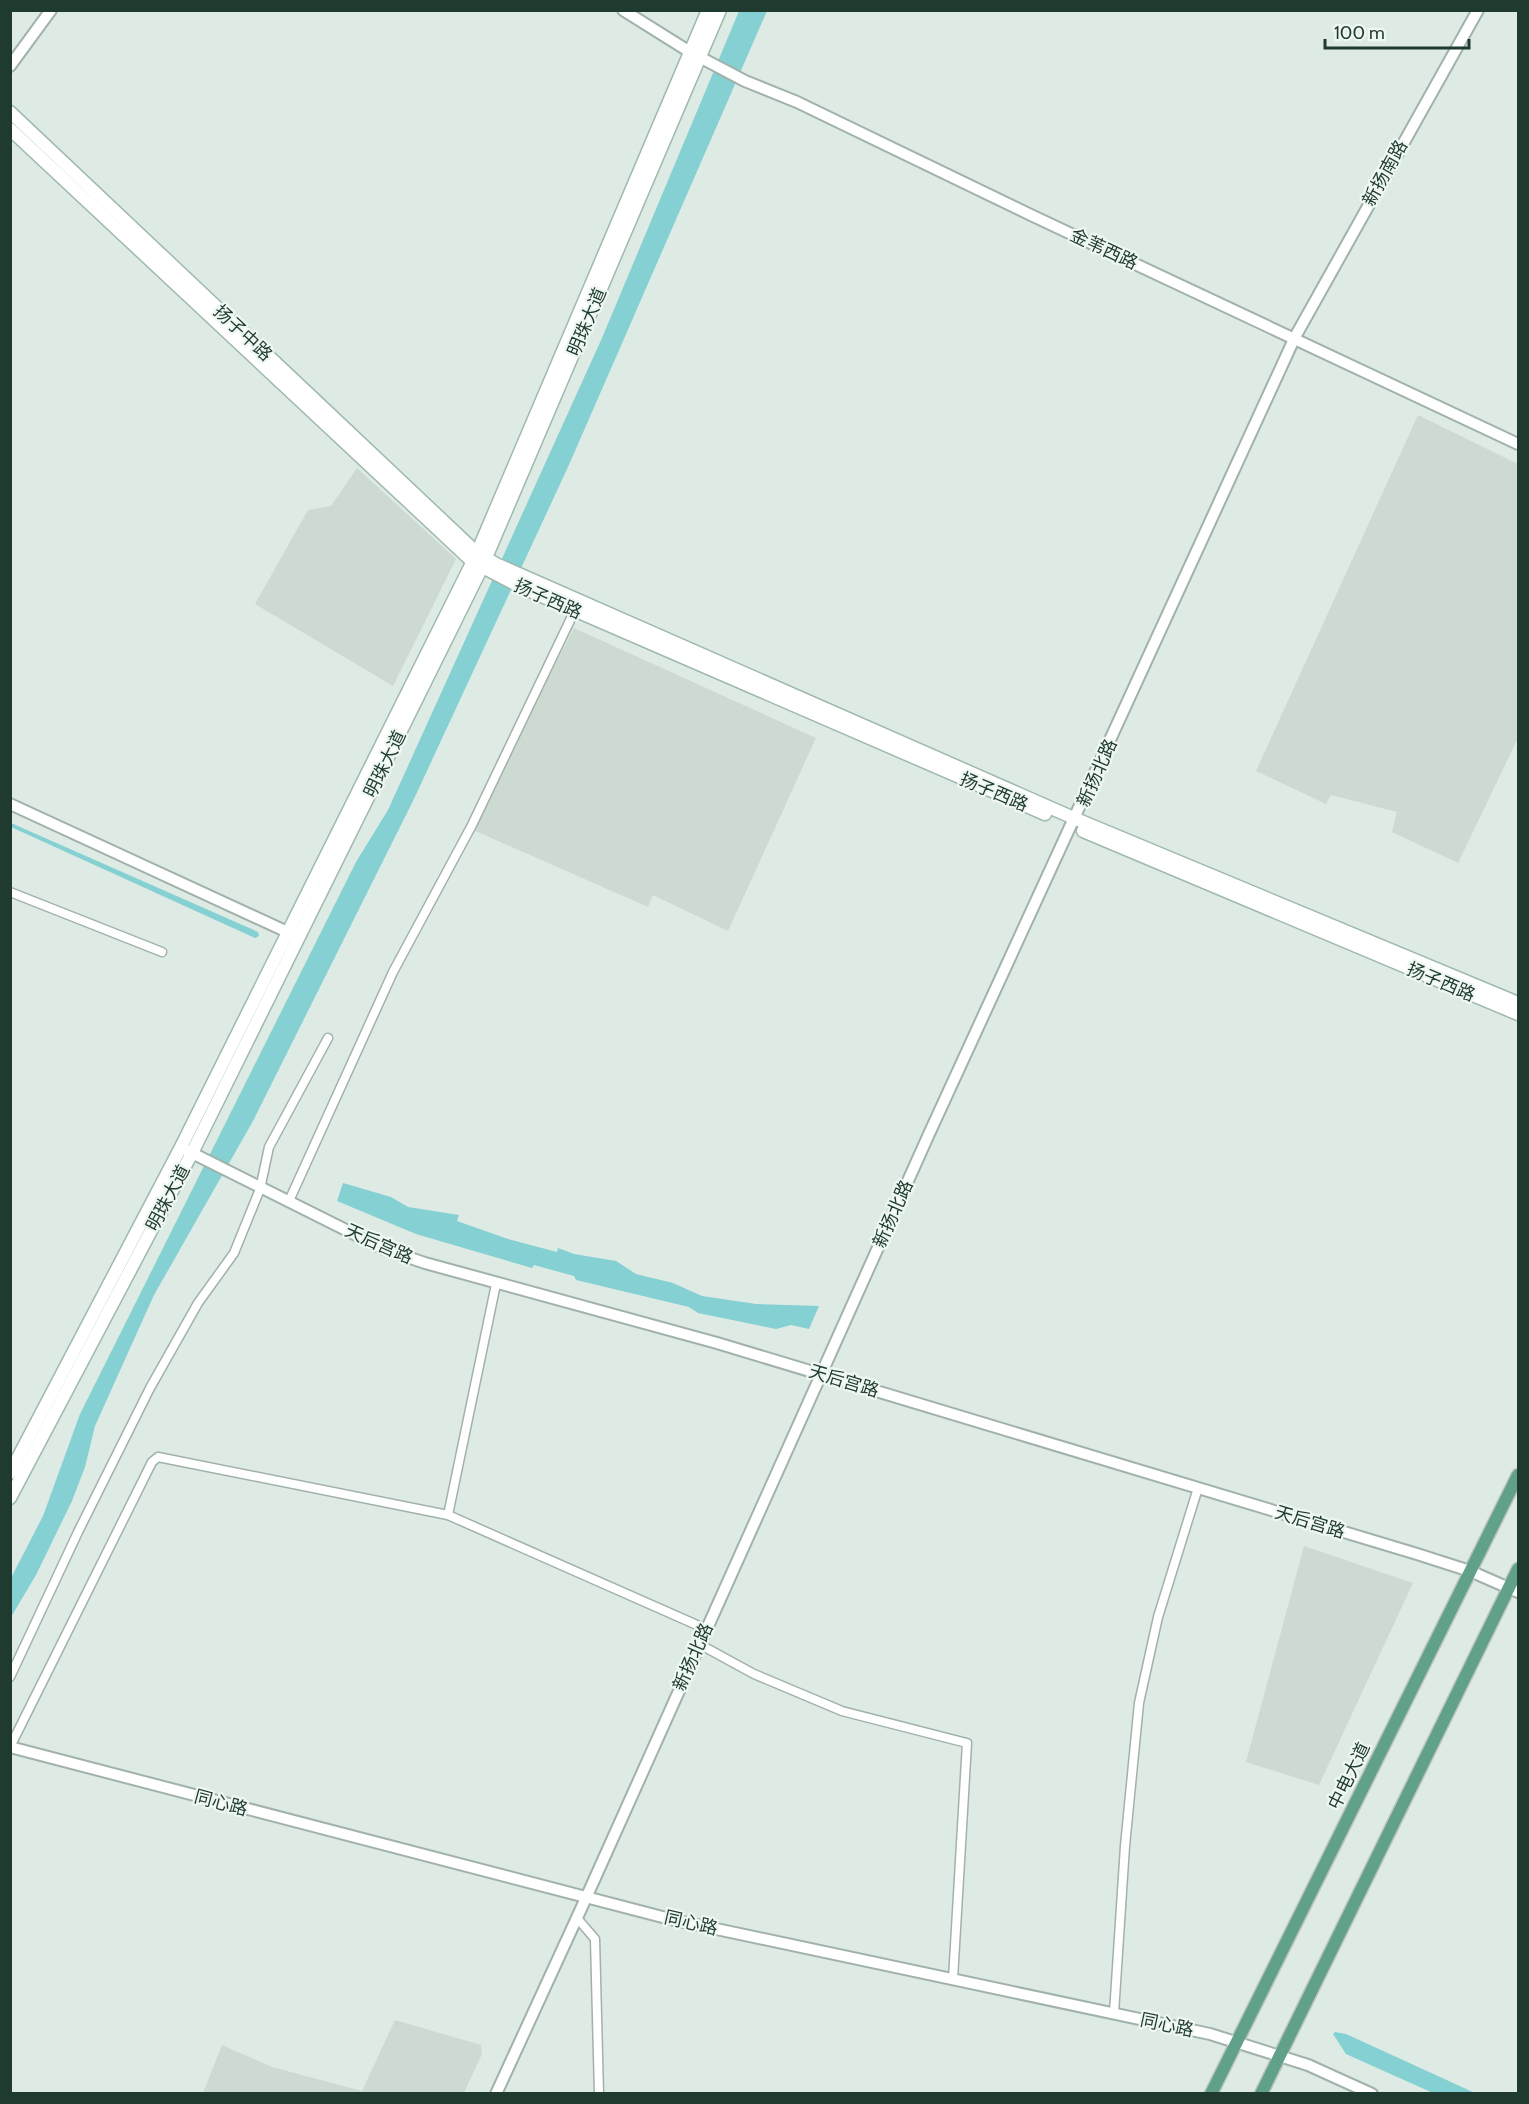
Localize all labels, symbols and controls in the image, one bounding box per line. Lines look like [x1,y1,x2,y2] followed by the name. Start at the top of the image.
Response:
[1325,12,1469,50] scale bar
[1334,22,1385,44] text: 100 m
[1358,136,1412,210] street label: 新扬南路
[1067,224,1141,274] street label: 金苇西路
[563,285,611,359] street label: 明珠大道
[209,300,277,366] street label: 扬子中路
[511,574,585,624] street label: 扬子西路
[359,727,411,801] street label: 明珠大道
[1072,736,1122,810] street label: 新扬北路
[957,768,1031,816] street label: 扬子西路
[1404,958,1478,1006] street label: 扬子西路
[141,1161,195,1235] street label: 明珠大道
[868,1177,918,1251] street label: 新扬北路
[342,1219,416,1269] street label: 天后宫路
[806,1360,882,1402] street label: 天后宫路
[1272,1501,1348,1543] street label: 天后宫路
[668,1620,718,1694] street label: 新扬北路
[1323,1739,1375,1813] street label: 中电大道
[192,1785,250,1821] street label: 同心路
[662,1906,720,1940] street label: 同心路
[1138,2009,1196,2041] street label: 同心路

